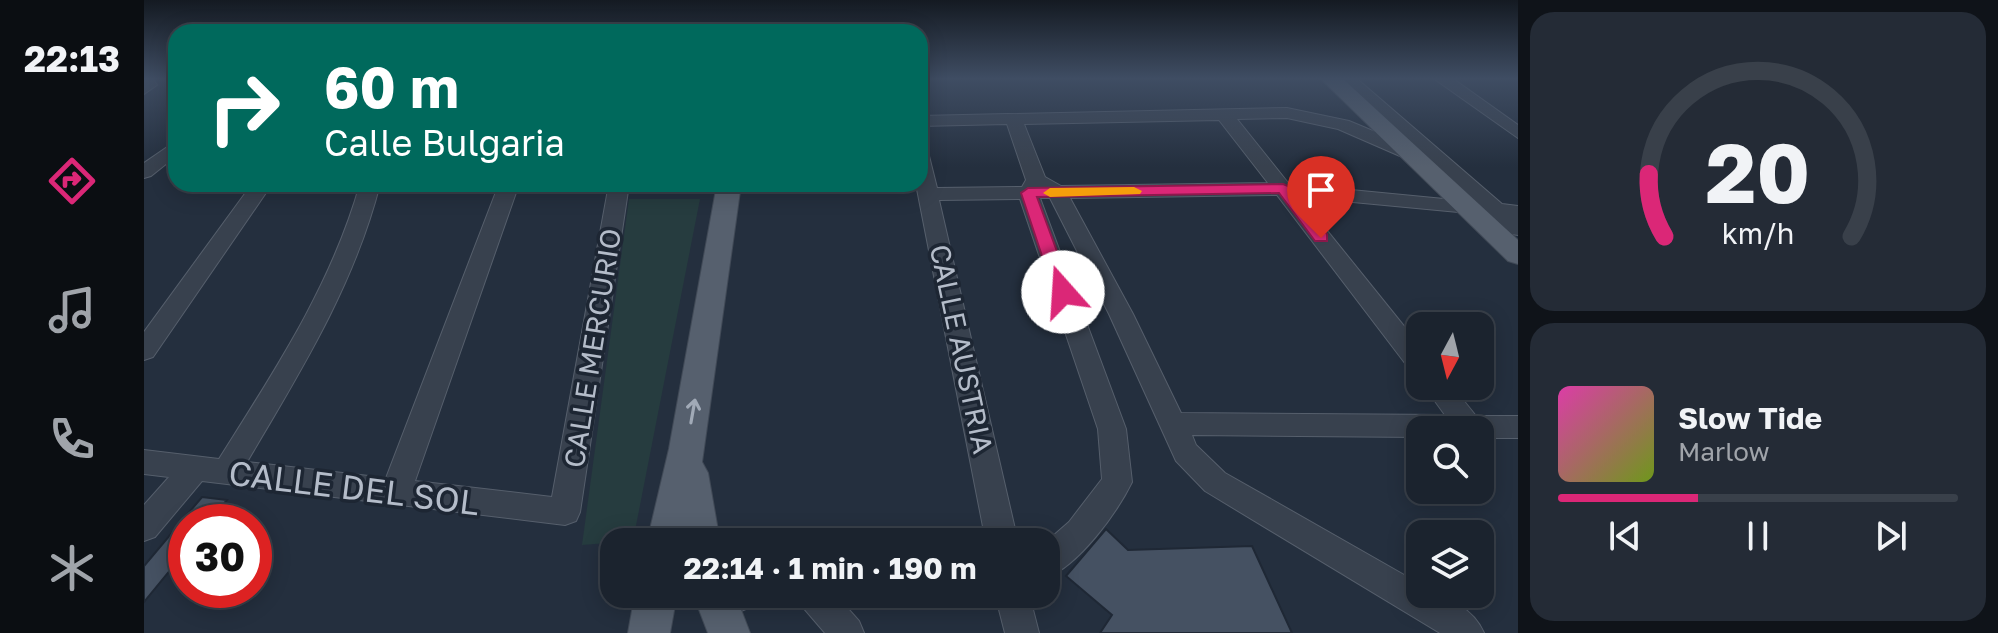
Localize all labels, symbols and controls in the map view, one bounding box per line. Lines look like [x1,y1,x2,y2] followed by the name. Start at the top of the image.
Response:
[24,37,120,80] text: 22:13
[324,53,459,120] text: 60 m
[192,56,296,160] icon: right
[324,121,565,164] text: Calle Bulgaria
[1706,121,1810,221] text: 20
[44,153,100,209] icon: directions
[1287,156,1355,238] pin
[1299,168,1343,212] icon: arrive
[1722,216,1794,250] text: km/h
[557,226,627,470] street label: CALLE MERCURIO
[924,241,1000,457] street label: CALLE AUSTRIA
[1021,250,1105,334] position arrow
[44,282,100,338] icon: music
[1406,312,1494,400] north arrow
[1406,312,1494,608] map controls
[687,398,702,424] one-way arrow
[1678,400,1822,436] text: Slow Tide
[44,411,100,467] icon: phone
[1406,416,1494,504] button: search
[1678,436,1770,467] text: Marlow
[227,452,481,522] street label: CALLE DEL SOL
[168,504,272,608] speed limit sign: 30
[1603,514,1647,558] icon: previous
[1736,514,1780,558] icon: pause
[1869,514,1913,558] icon: next
[1406,520,1494,608] button: layers
[44,540,100,596] icon: climate
[684,550,976,586] text: 22:14 · 1 min · 190 m

